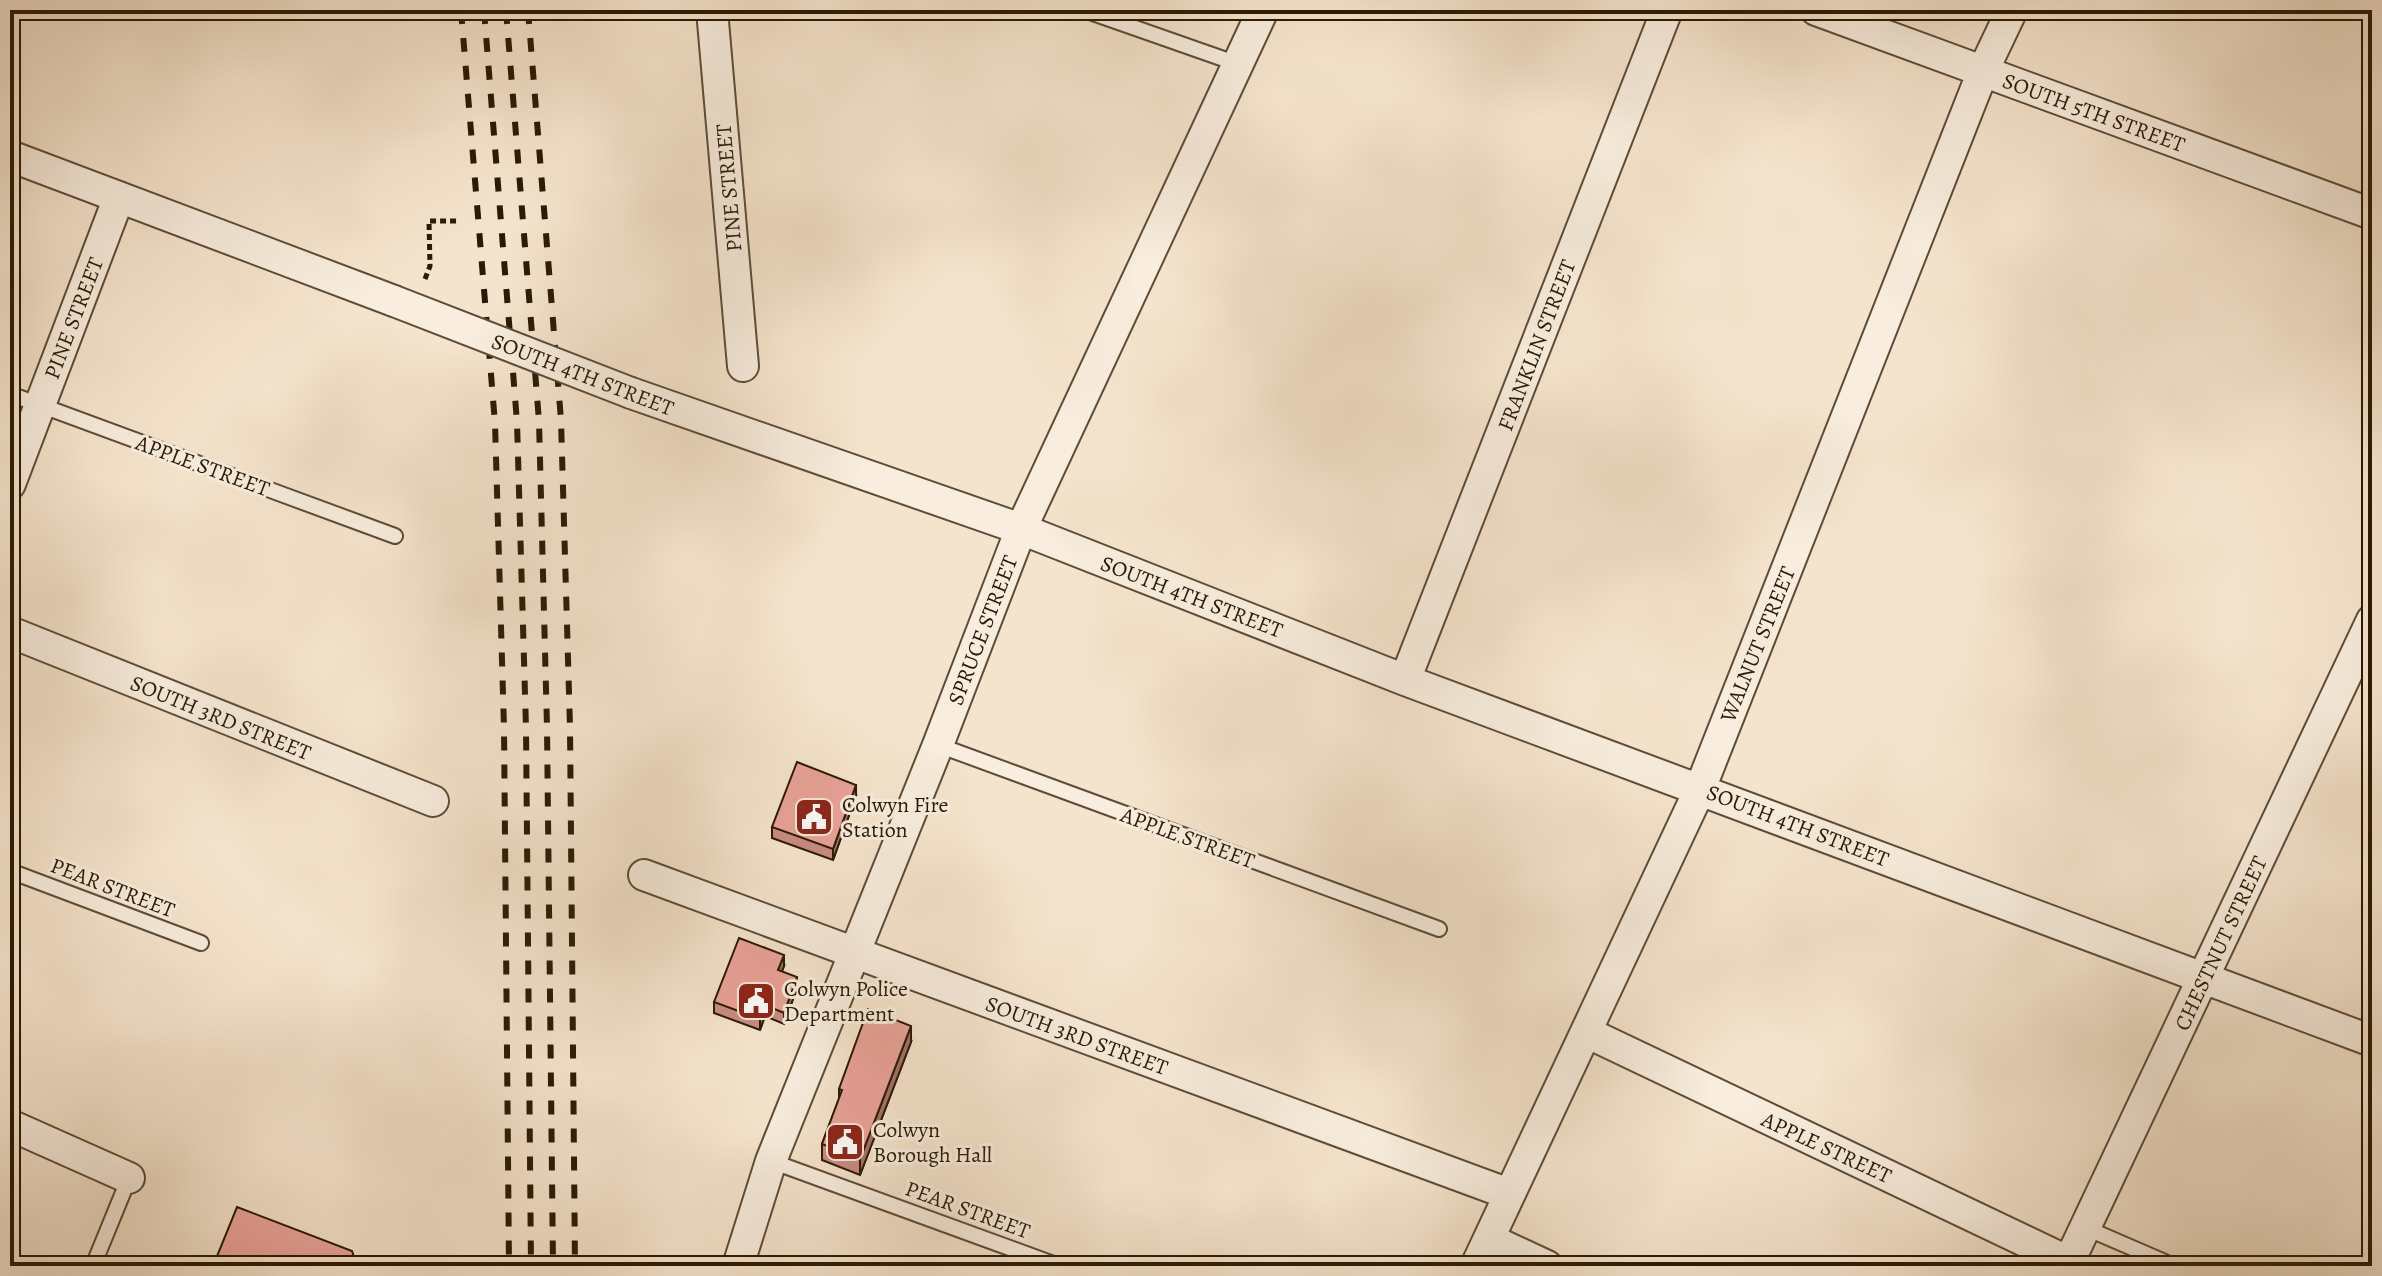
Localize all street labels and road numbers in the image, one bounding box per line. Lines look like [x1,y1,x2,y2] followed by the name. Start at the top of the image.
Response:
[1998,66,2189,160] street label: SOUTH 5TH STREET
[708,123,750,253] street label: PINE STREET
[37,253,111,384] street label: PINE STREET
[1490,255,1583,435] street label: FRANKLIN STREET
[487,326,678,423] street label: SOUTH 4TH STREET
[131,428,274,504] street label: APPLE STREET
[1096,548,1287,645] street label: SOUTH 4TH STREET
[941,551,1025,710] street label: SPRUCE STREET
[1713,562,1803,728] street label: WALNUT STREET
[126,668,315,768] street label: SOUTH 3RD STREET
[1702,777,1893,874] street label: SOUTH 4TH STREET
[1116,800,1259,876] street label: APPLE STREET
[46,850,179,925] street label: PEAR STREET
[2167,851,2275,1036] street label: CHESTNUT STREET
[981,989,1172,1083] street label: SOUTH 3RD STREET
[1756,1104,1896,1191] street label: APPLE STREET
[901,1173,1034,1246] street label: PEAR STREET

